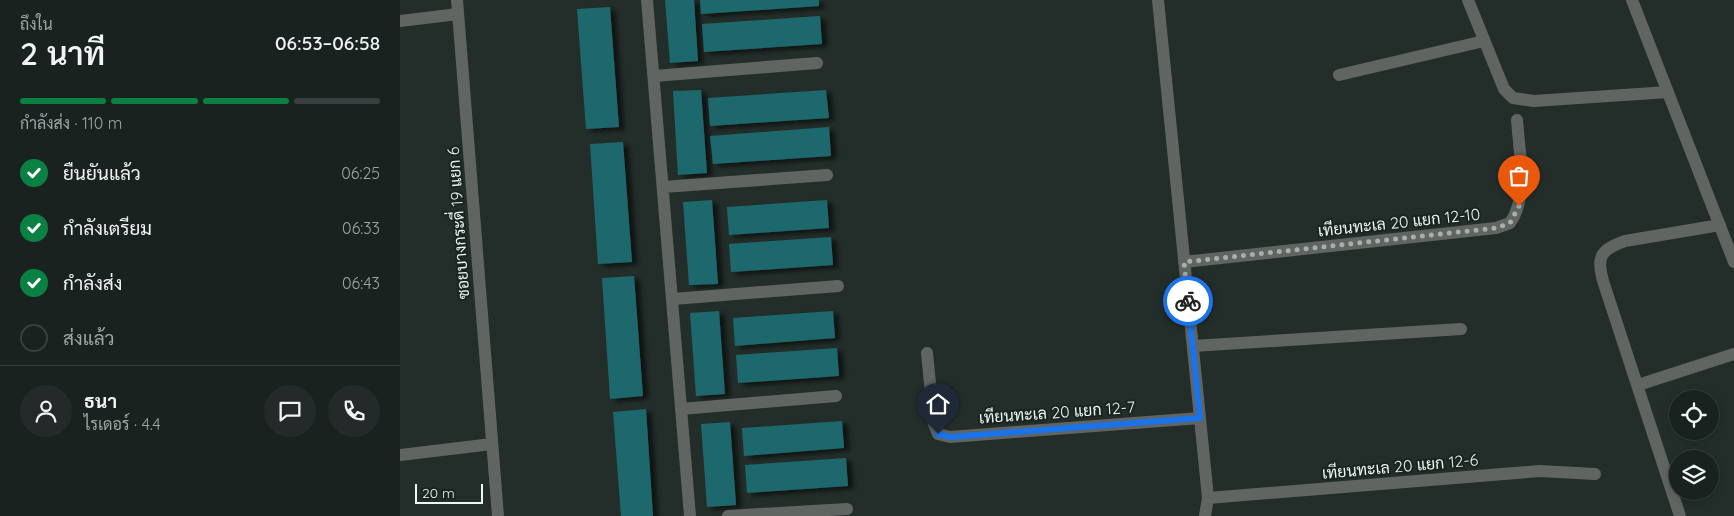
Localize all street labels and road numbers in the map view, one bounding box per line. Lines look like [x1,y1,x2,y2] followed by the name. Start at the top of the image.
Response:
[439,146,473,300] street label: ซอยบางกระดี่ 19 แยก 6
[1317,203,1481,240] street label: เทียนทะเล 20 แยก 12-10
[978,396,1136,427] street label: เทียนทะเล 20 แยก 12-7
[1321,448,1479,483] street label: เทียนทะเล 20 แยก 12-6

